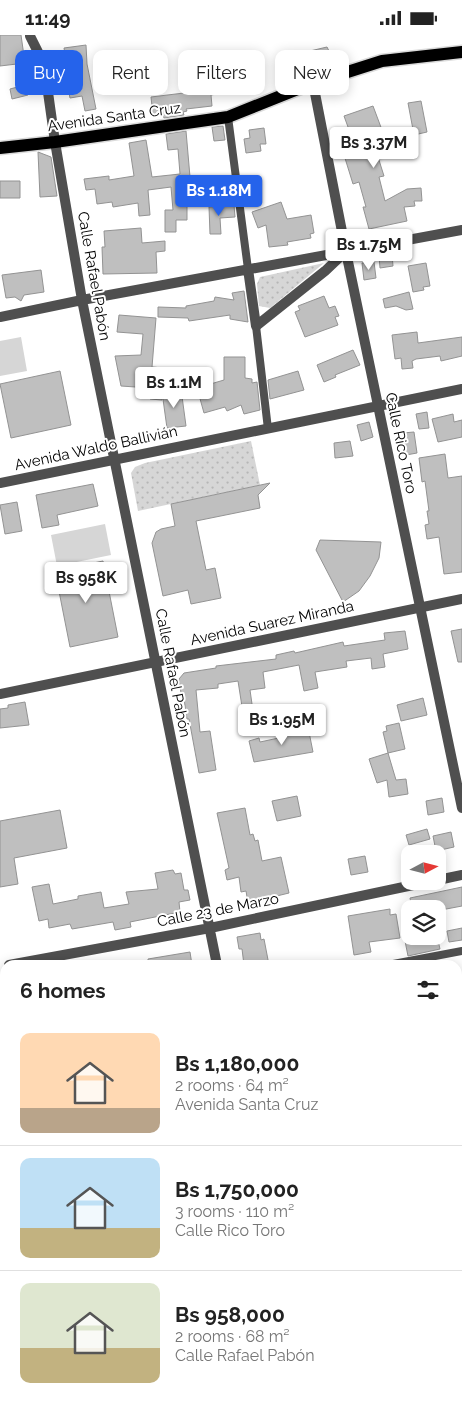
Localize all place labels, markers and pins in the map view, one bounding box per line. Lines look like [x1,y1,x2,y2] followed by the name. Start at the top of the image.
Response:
[322,127,426,169] pin: Bs 3.37M
[167,175,271,217] pin: Bs 1.18M
[317,229,421,271] pin: Bs 1.75M
[128,367,220,409] pin: Bs 1.1M
[40,561,132,604] pin: Bs 958K
[230,703,334,746] pin: Bs 1.95M

